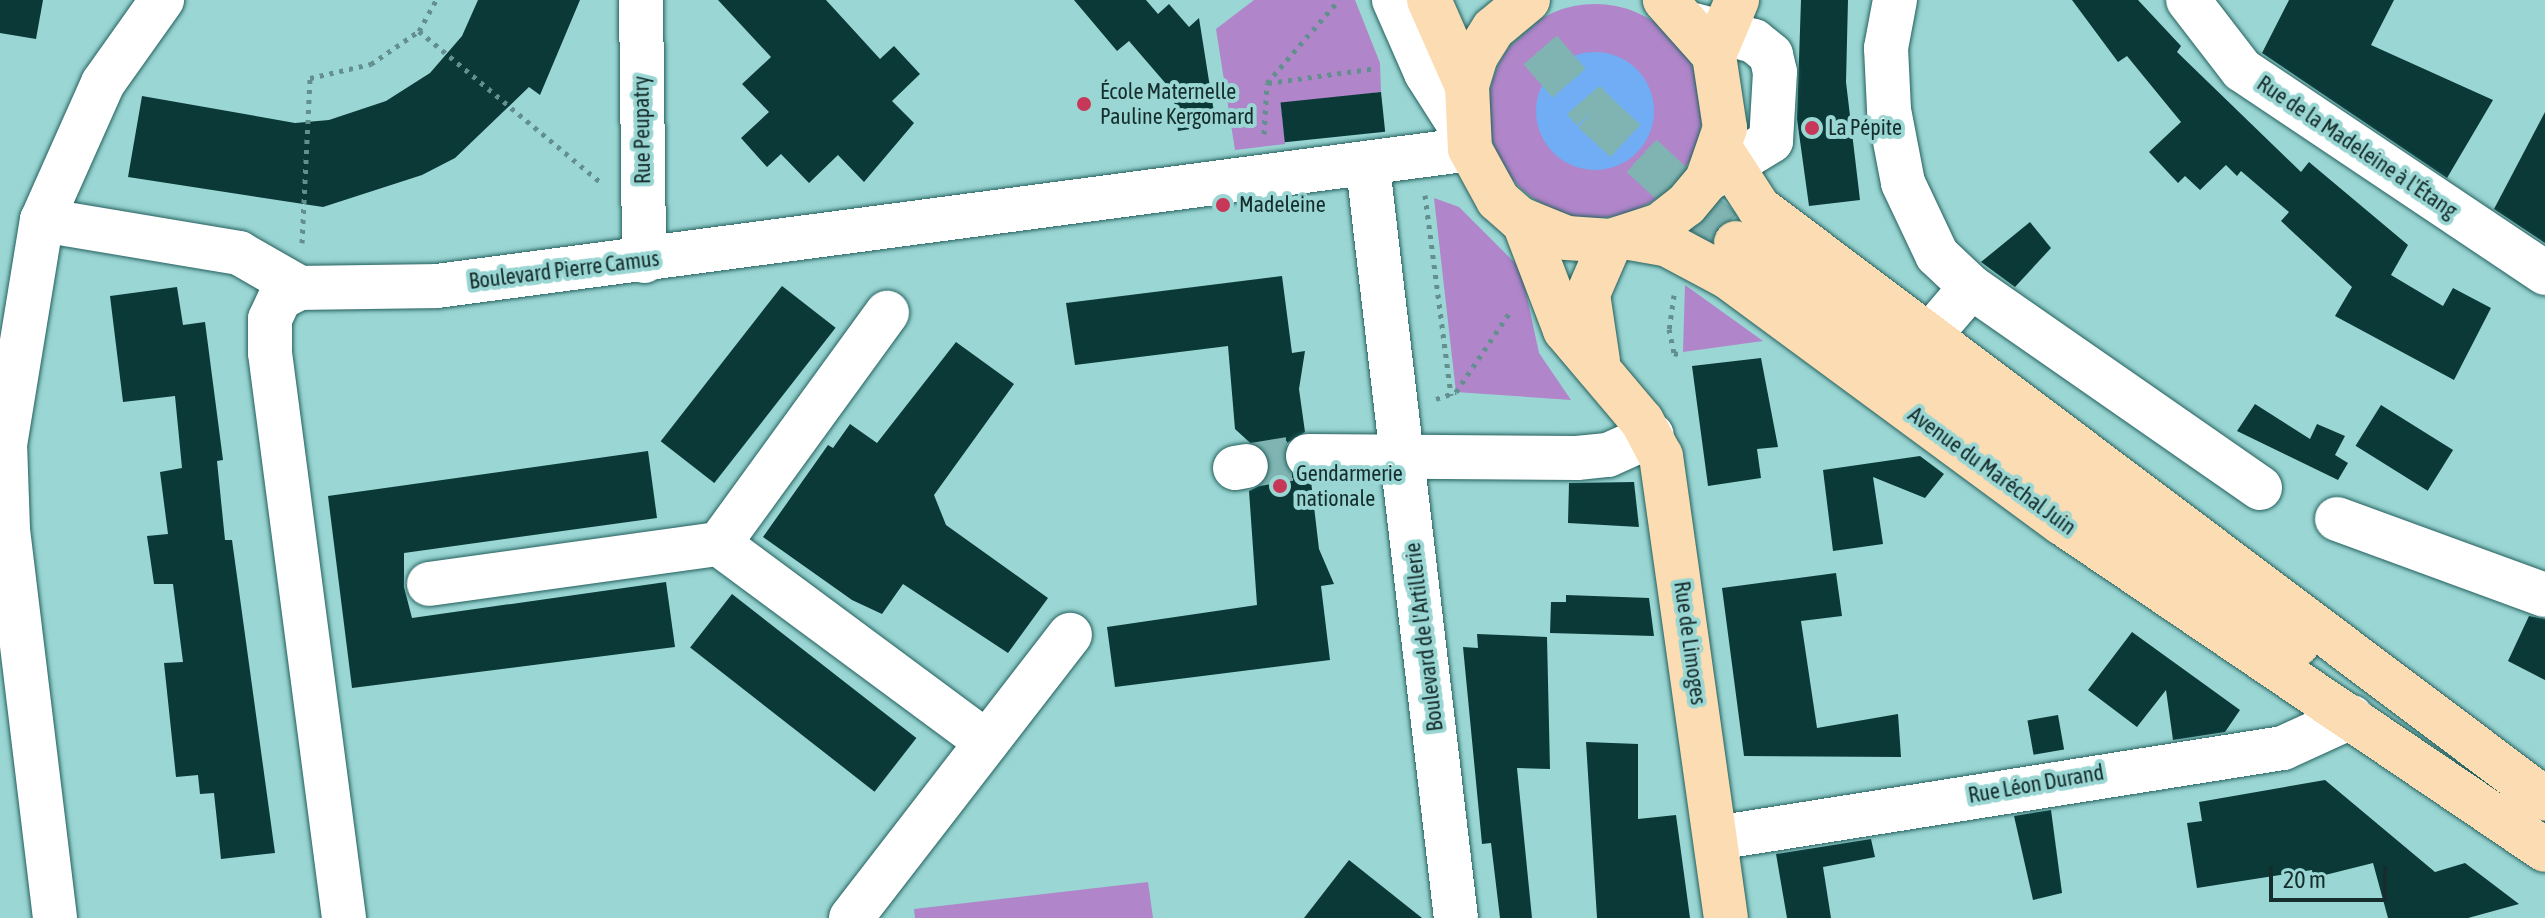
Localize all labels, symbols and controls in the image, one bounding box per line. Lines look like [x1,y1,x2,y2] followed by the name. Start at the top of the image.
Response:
[2252,70,2462,224] street label: Rue de la Madeleine à l'Étang
[628,76,656,184] street label: Rue Peupatry
[1100,78,1254,130] place label: École Maternelle Pauline Kergomard
[1075,95,1093,113] marker: École Maternelle Pauline Kergomard
[1828,115,1902,141] place label: La Pépite
[1803,119,1821,137] marker: La Pépite
[1239,192,1326,218] place label: Madeleine
[1214,196,1232,214] marker: Madeleine
[467,245,661,295] street label: Boulevard Pierre Camus
[1903,401,2081,541] street label: Avenue du Maréchal Juin
[1296,460,1403,512] place label: Gendarmerie nationale
[1271,477,1289,495] marker: Gendarmerie nationale
[1399,541,1449,733] street label: Boulevard de l'Artillerie
[1668,579,1712,707] street label: Rue de Limoges
[1966,759,2106,809] street label: Rue Léon Durand
[2273,850,2391,900] scale bar
[2283,866,2326,893] text: 20 m

